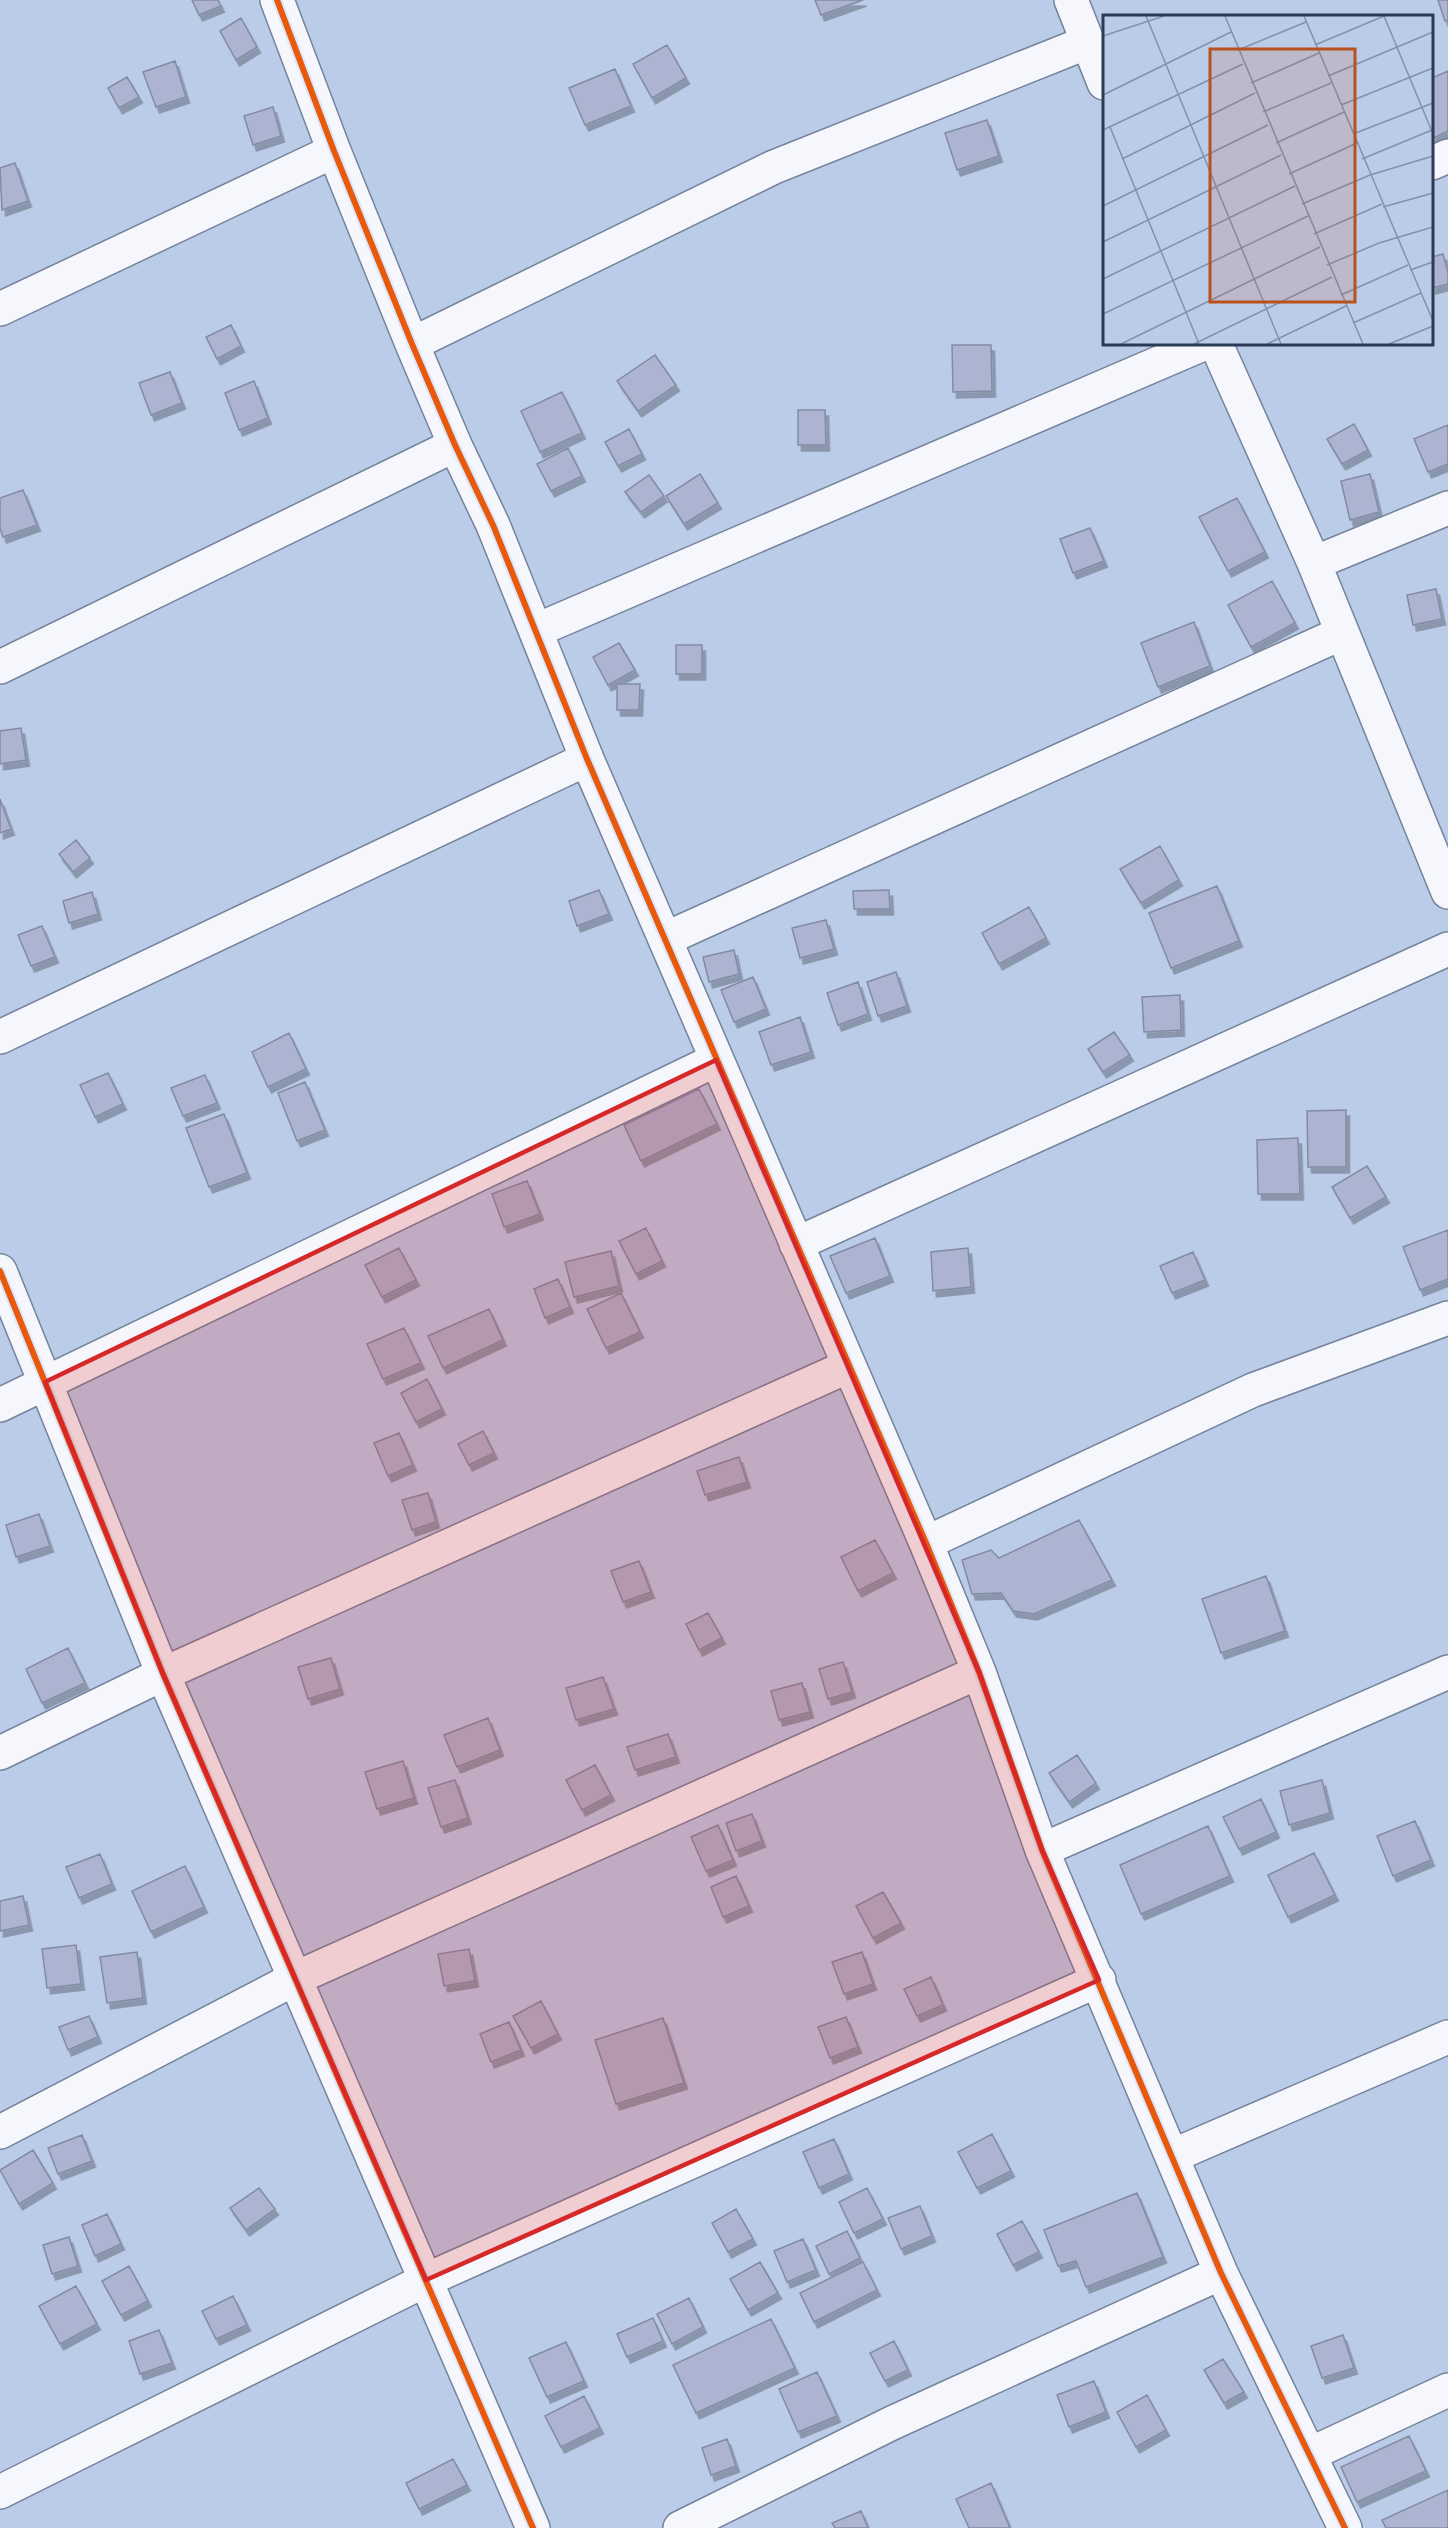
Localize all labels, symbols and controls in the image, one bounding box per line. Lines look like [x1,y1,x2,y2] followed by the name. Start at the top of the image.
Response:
[1103,15,1433,345] inset map

